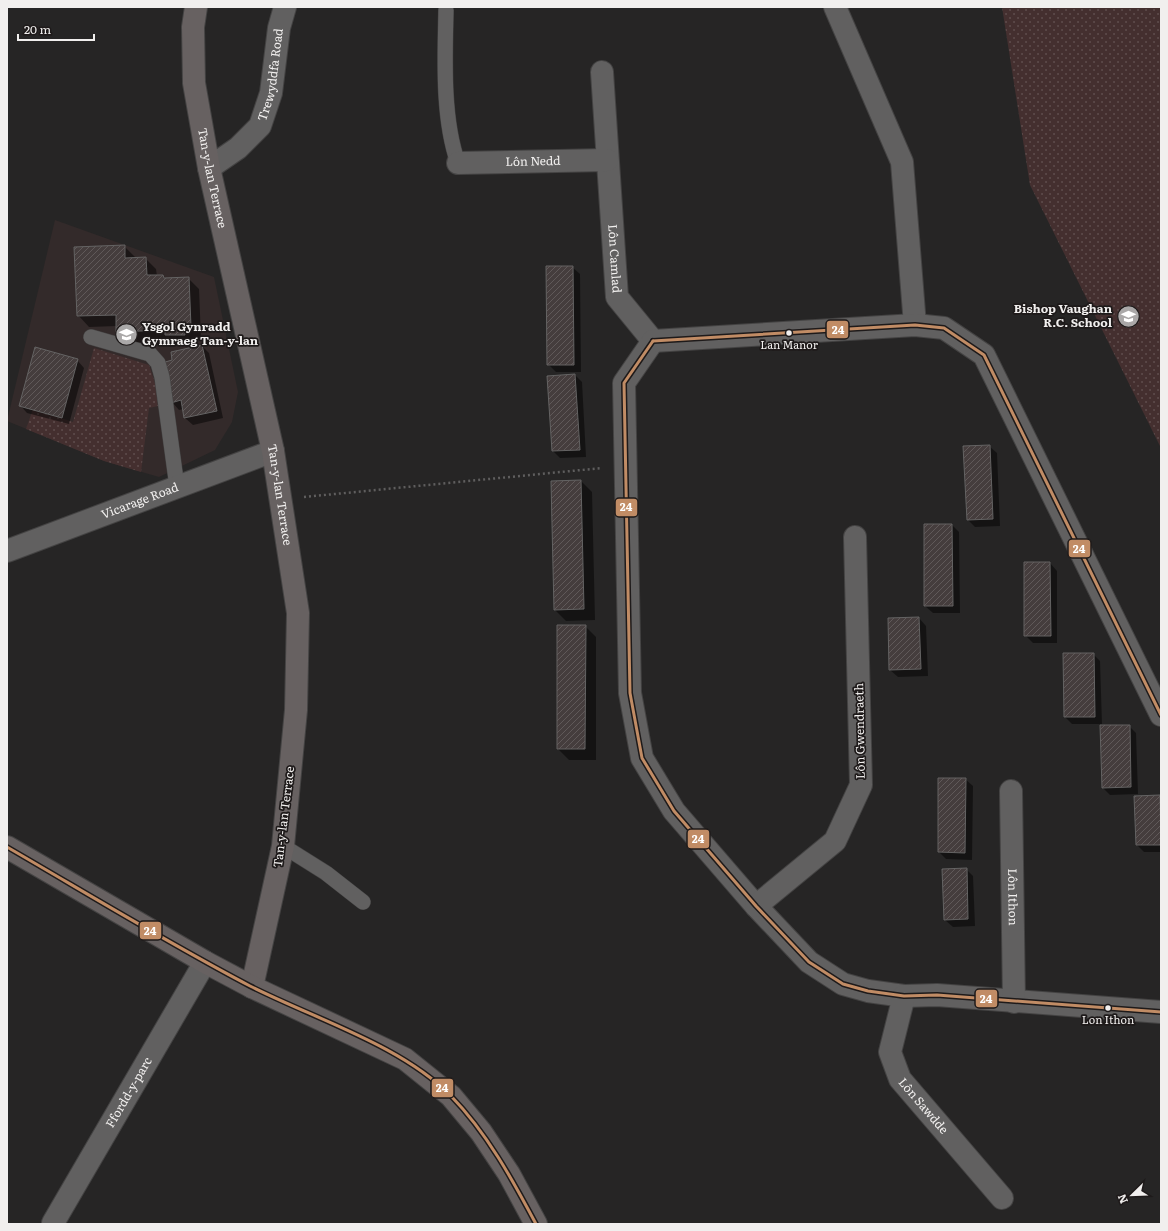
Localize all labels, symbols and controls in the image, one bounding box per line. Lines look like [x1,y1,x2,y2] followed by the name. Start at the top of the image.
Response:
[18,16,94,42] scale bar
[24,20,51,38] text: 20 m
[252,27,287,123] street label: Trewyddfa Road
[194,126,232,230] street label: Tan-y-lan Terrace
[505,151,561,170] street label: Lôn Nedd
[604,223,627,294] street label: Lôn Camlad
[1014,299,1113,331] place label: Bishop Vaughan R.C. School
[1115,303,1141,329] school or university icon: Bishop Vaughan R.C. School
[142,317,259,349] place label: Ysgol Gynradd Gymraeg Tan-y-lan
[826,320,849,339] line badge: 24
[114,321,140,347] school or university icon: Ysgol Gynradd Gymraeg Tan-y-lan
[832,321,845,337] text: 24
[784,328,794,338] marker: Lan Manor
[760,336,819,352] place label: Lan Manor
[264,442,297,546] street label: Tan-y-lan Terrace
[98,477,181,523] street label: Vicarage Road
[615,498,638,517] line badge: 24
[620,498,633,514] text: 24
[1068,539,1091,558] line badge: 24
[1073,540,1086,556] text: 24
[849,683,869,779] street label: Lôn Gwendraeth
[268,765,298,869] street label: Tan-y-lan Terrace
[687,829,710,849] line badge: 24
[692,830,705,846] text: 24
[1004,868,1023,926] street label: Lôn Ithon
[139,921,162,940] line badge: 24
[144,922,157,938] text: 24
[975,989,998,1008] line badge: 24
[980,990,993,1006] text: 24
[1103,1003,1113,1013] marker: Lon Ithon
[1082,1011,1134,1027] place label: Lon Ithon
[100,1053,156,1131] street label: Ffordd-y-parc
[895,1073,953,1137] street label: Lôn Sawdde
[431,1078,454,1098] line badge: 24
[436,1079,449,1095] text: 24
[1112,1175,1152,1215] north arrow
[1113,1192,1131,1207] text: N

